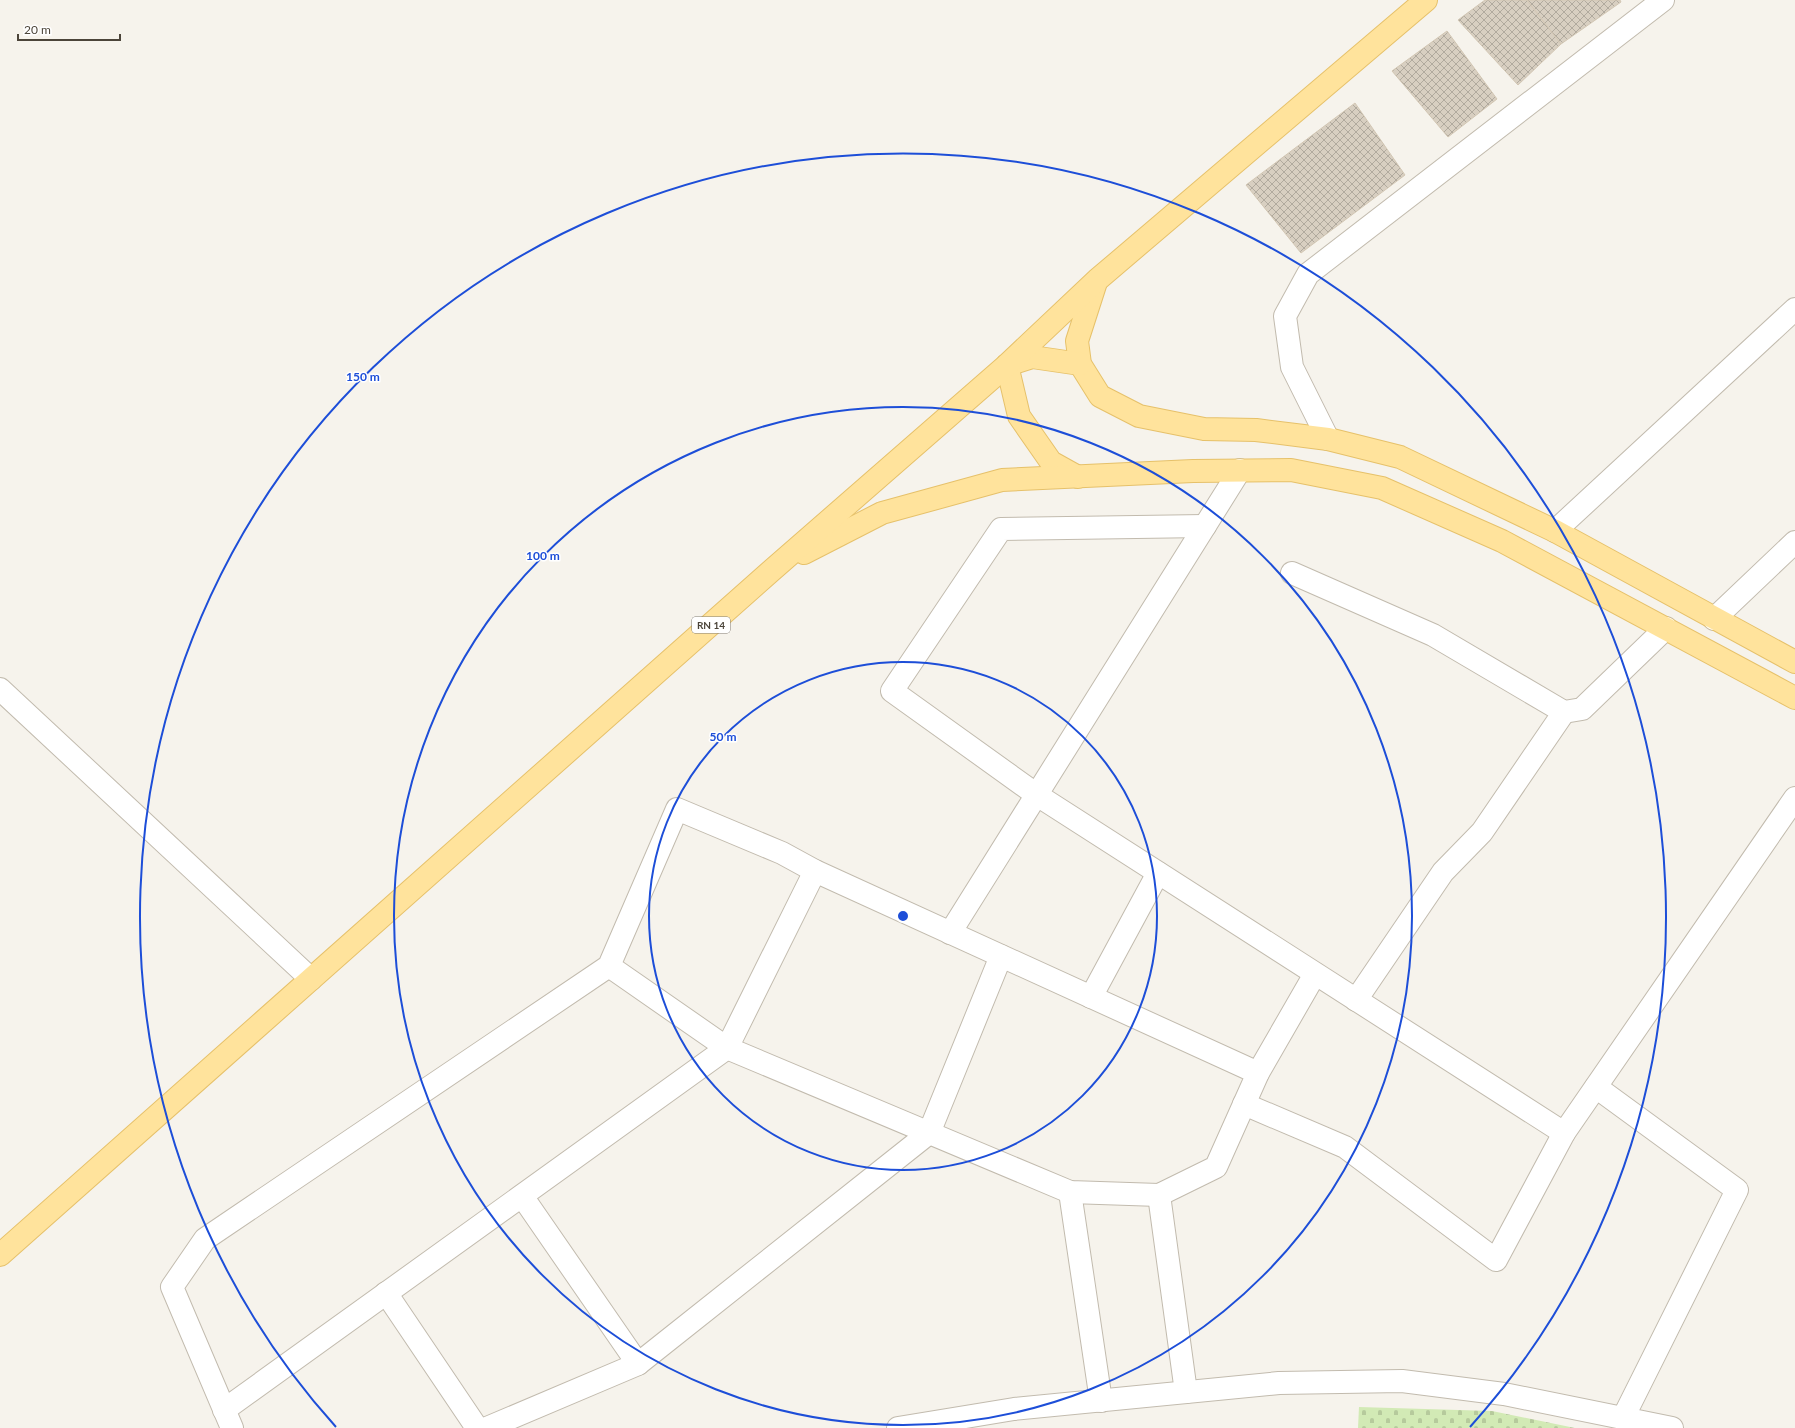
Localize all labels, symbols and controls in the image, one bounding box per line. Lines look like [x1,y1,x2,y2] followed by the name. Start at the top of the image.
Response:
[18,16,120,42] scale bar
[24,22,51,37] text: 20 m
[346,369,380,384] text: 150 m
[526,548,560,563] text: 100 m
[692,617,730,633] road number: RN 14
[710,729,736,744] text: 50 m
[896,909,910,923] centre of rings

